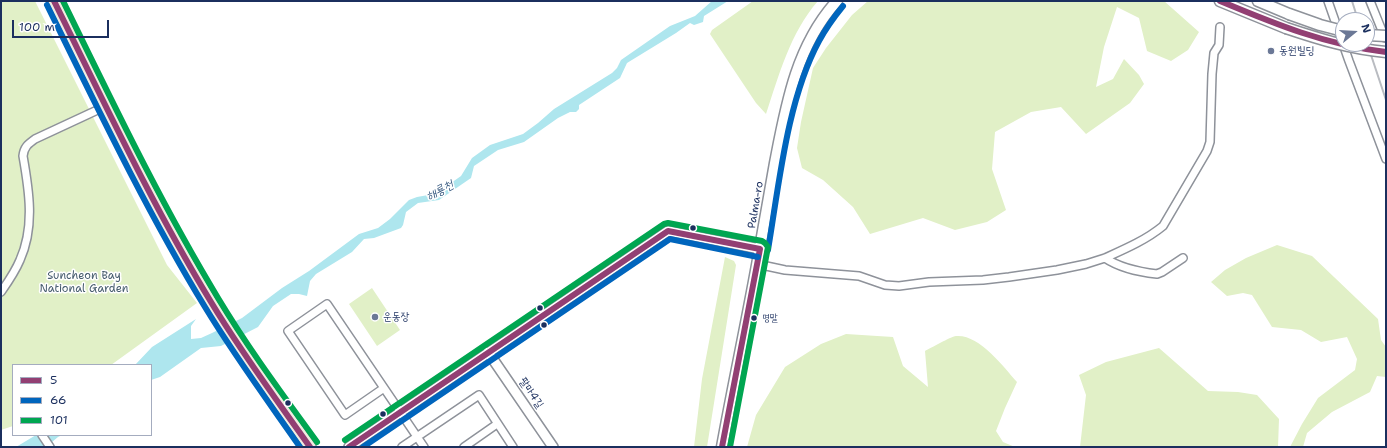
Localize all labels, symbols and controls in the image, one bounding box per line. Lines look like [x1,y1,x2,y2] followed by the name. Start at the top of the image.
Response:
[14,12,111,38] scale bar
[1335,12,1375,52] north arrow
[19,19,55,35] text: 100 m
[1357,22,1374,35] text: N
[1279,44,1314,58] place label: 동원빌딩
[1266,46,1276,56] marker: 동원빌딩
[424,178,456,204] water label: 해룡천
[745,180,767,230] street label: Palma-ro
[688,223,698,233] unlabelled marker
[39,269,129,295] park label: Suncheon Bay National Garden
[535,303,545,313] unlabelled marker
[383,310,410,324] place label: 운동장
[370,312,380,322] marker: 운동장
[762,312,778,324] place label: 명말
[749,313,759,323] marker: 명말
[539,320,549,330] unlabelled marker
[12,364,152,436] legend
[50,372,57,388] text: 5
[516,375,546,411] street label: 팔마4길
[50,392,67,408] text: 66
[283,398,293,408] unlabelled marker
[378,409,388,419] unlabelled marker
[50,412,68,428] text: 101

